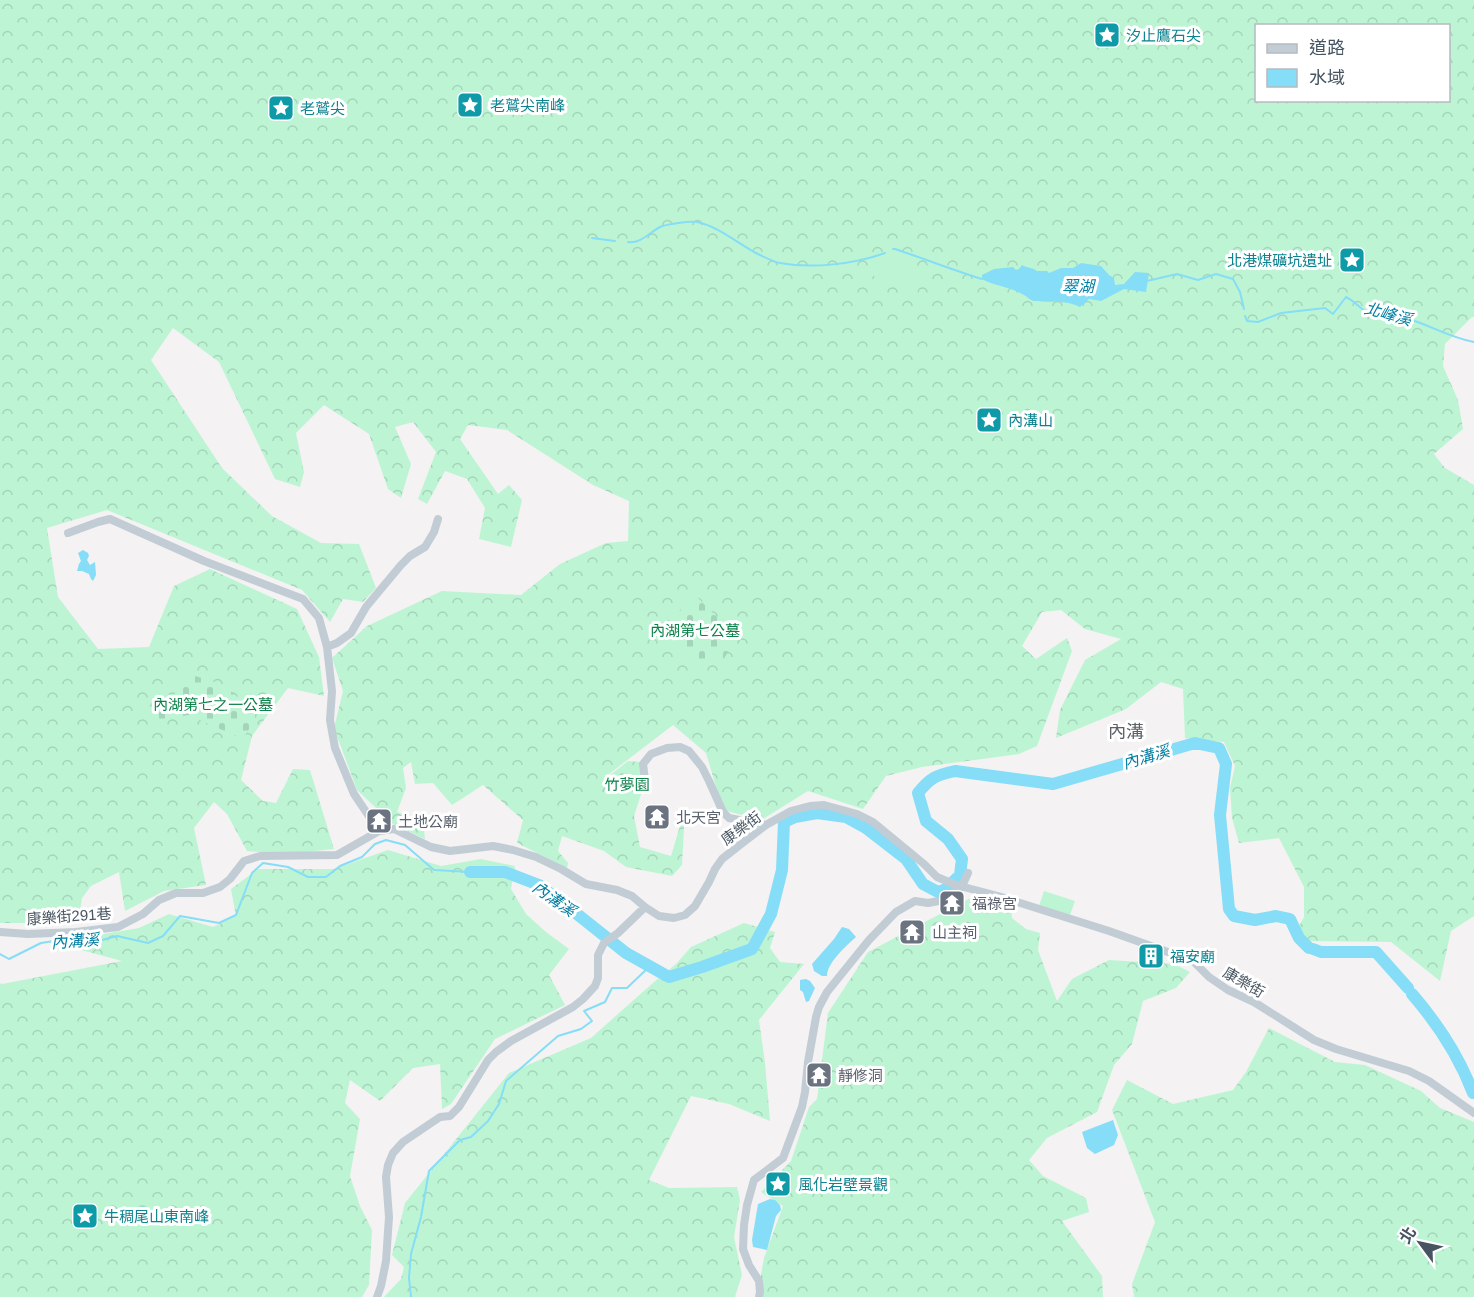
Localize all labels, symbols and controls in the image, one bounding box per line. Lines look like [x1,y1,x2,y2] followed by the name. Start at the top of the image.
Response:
[1092,20,1122,50] place icon: 汐止鷹石尖
[1255,24,1450,102] legend
[1126,27,1201,44] place label: 汐止鷹石尖
[1309,38,1345,58] text: 道路
[1309,68,1345,88] text: 水域
[455,90,485,120] place icon: 老鷲尖南峰
[266,93,296,123] place icon: 老鷲尖
[490,97,565,114] place label: 老鷲尖南峰
[300,100,345,117] place label: 老鷲尖
[1337,245,1367,275] place icon: 北港煤礦坑遺址
[1227,252,1332,269] place label: 北港煤礦坑遺址
[1062,278,1097,295] water label: 翠湖
[1363,300,1415,329] water label: 北峰溪
[974,405,1004,435] place icon: 內溝山
[1008,412,1053,429] place label: 內溝山
[650,622,740,639] park label: 內湖第七公墓
[153,696,273,713] park label: 內湖第七之一公墓
[1108,722,1144,742] district label: 內溝
[1121,742,1173,772] water label: 內溝溪
[604,776,650,793] park label: 竹夢園
[642,802,672,832] temple icon: 北天宮
[364,806,394,836] temple icon: 土地公廟
[718,808,764,848] street label: 康樂街
[676,809,721,826] place label: 北天宮
[398,813,458,830] place label: 土地公廟
[529,878,580,921] water label: 內溝溪
[937,888,967,918] temple icon: 福祿宮
[972,895,1017,912] place label: 福祿宮
[26,905,112,927] street label: 康樂街291巷
[897,917,927,947] temple icon: 山主祠
[932,924,977,941] place label: 山主祠
[50,931,102,951] water label: 內溝溪
[1136,941,1166,971] building icon: 福安廟
[1170,948,1215,965] place label: 福安廟
[1220,963,1268,1001] street label: 康樂街
[804,1060,834,1090] temple icon: 靜修洞
[838,1067,883,1084] place label: 靜修洞
[763,1169,793,1199] place icon: 風化岩壁景觀
[798,1176,888,1193] place label: 風化岩壁景觀
[70,1201,100,1231] place icon: 牛稠尾山東南峰
[104,1208,209,1225] place label: 牛稠尾山東南峰
[1390,1213,1450,1273] north arrow
[1396,1224,1419,1246] text: 北

